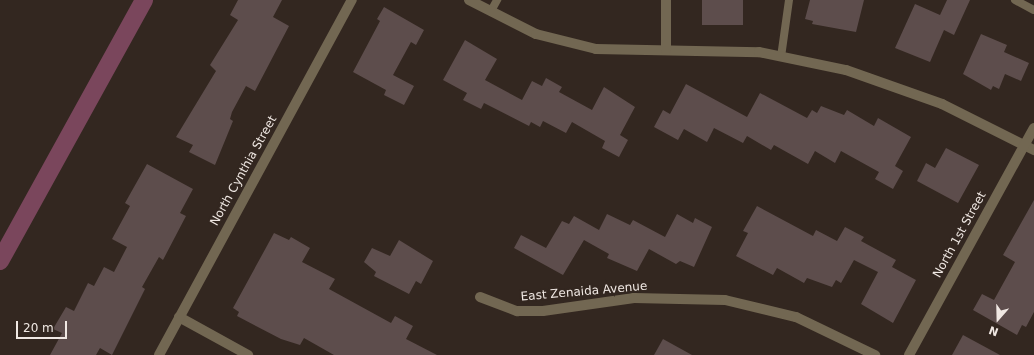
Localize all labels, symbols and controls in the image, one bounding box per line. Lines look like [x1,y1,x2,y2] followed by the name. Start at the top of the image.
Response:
[208,113,280,229] street label: North Cynthia Street
[930,189,990,281] street label: North 1st Street
[520,279,648,305] street label: East Zenaida Avenue
[978,299,1018,339] north arrow
[18,313,69,339] scale bar
[23,321,54,335] text: 20 m
[987,323,1000,338] text: N

